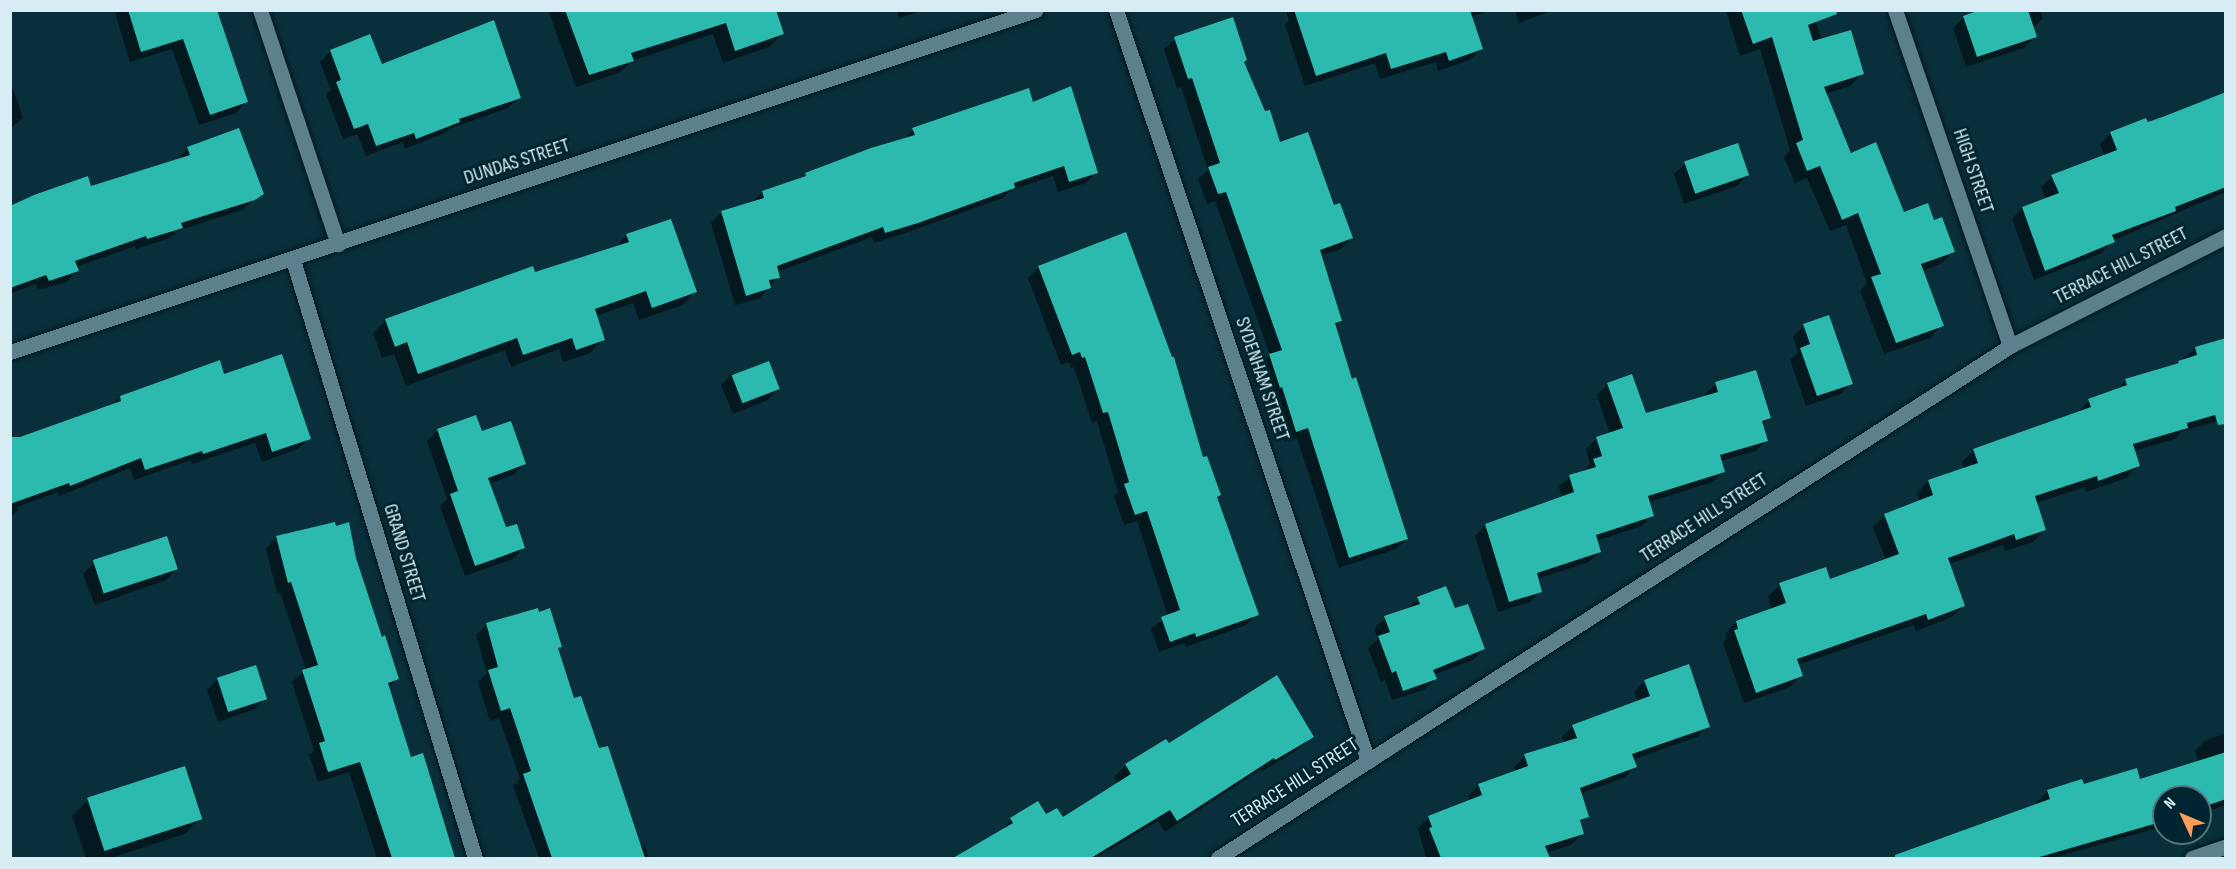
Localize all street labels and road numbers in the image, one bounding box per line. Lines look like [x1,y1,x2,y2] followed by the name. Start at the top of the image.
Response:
[1947,126,1999,216] street label: HIGH STREET
[461,134,573,190] street label: DUNDAS STREET
[2050,222,2192,310] street label: TERRACE HILL STREET
[1230,314,1294,444] street label: SYDENHAM STREET
[1636,468,1772,568] street label: TERRACE HILL STREET
[378,501,430,605] street label: GRAND STREET
[1227,733,1363,833] street label: TERRACE HILL STREET

